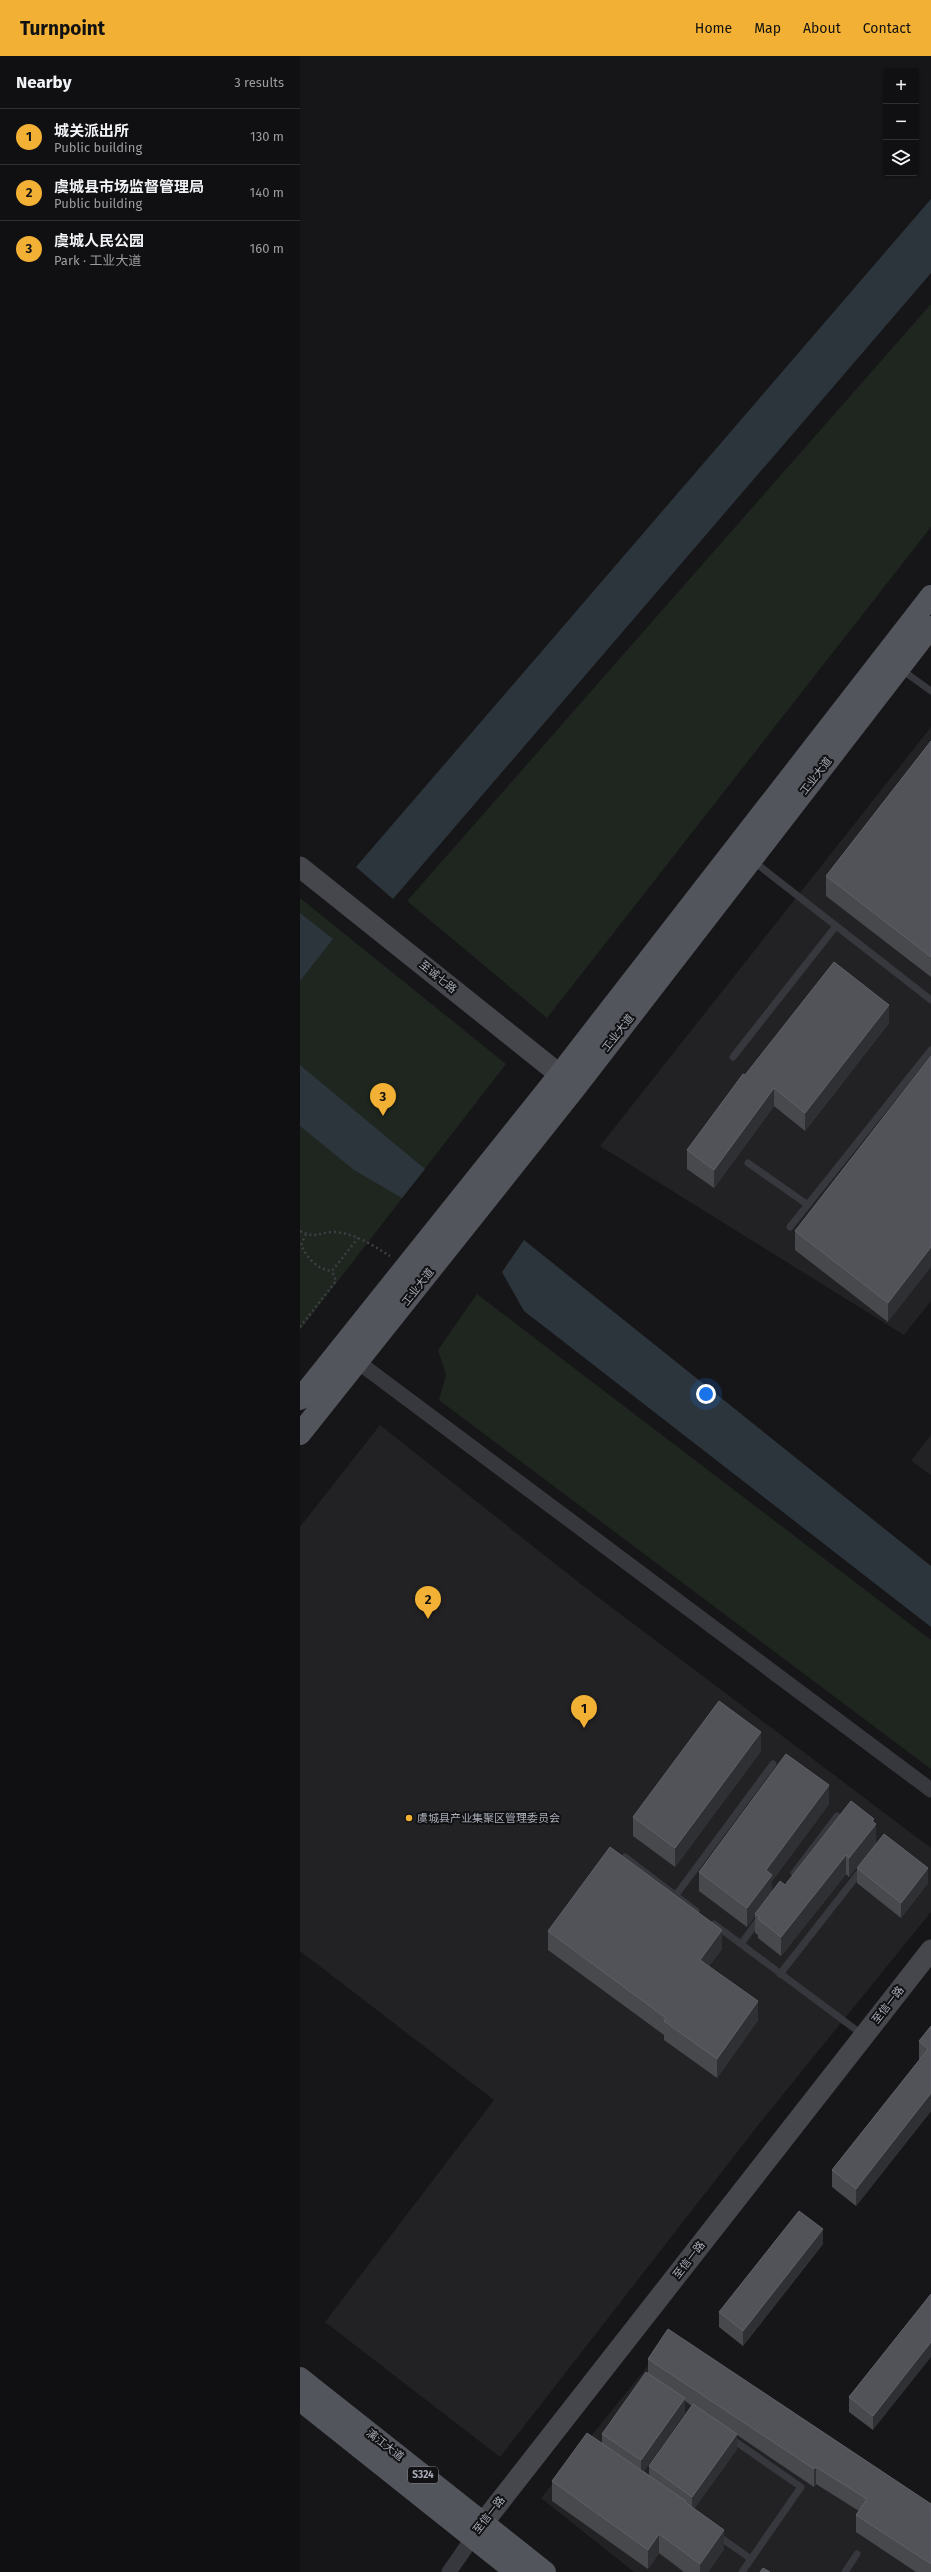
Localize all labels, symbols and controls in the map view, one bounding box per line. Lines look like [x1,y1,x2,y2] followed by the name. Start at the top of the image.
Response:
[20,17,105,40] text: Turnpoint
[695,20,732,37] text: Home
[754,20,781,37] text: Map
[803,20,841,37] text: About
[863,20,911,37] text: Contact
[883,68,919,176] map controls
[883,68,919,104] button: +
[16,72,71,93] text: Nearby
[234,75,284,90] text: 3 results
[883,104,919,140] button: −
[54,122,129,140] text: 城关派出所
[26,129,32,144] text: 1
[250,129,284,144] text: 130 m
[54,140,142,155] text: Public building
[883,140,919,176] button: layers
[54,178,204,196] text: 虞城县市场监督管理局
[26,185,32,200] text: 2
[250,185,284,200] text: 140 m
[54,196,142,211] text: Public building
[54,232,144,250] text: 虞城人民公园
[26,241,32,256] text: 3
[250,241,284,256] text: 160 m
[54,253,142,268] text: Park · 工业大道
[797,755,835,797] street label: 工业大道
[417,958,459,996] street label: 至诚七路
[599,1012,637,1054] street label: 工业大道
[370,1083,396,1116] pin: 3
[399,1266,437,1308] street label: 工业大道
[696,1384,716,1404] your location
[415,1586,441,1619] pin: 2
[571,1695,597,1728] pin: 1
[417,1812,560,1825] place label: 虞城县产业集聚区管理委员会
[404,1813,414,1823] marker: 虞城县产业集聚区管理委员会
[869,1984,907,2026] street label: 至信一路
[670,2239,708,2281] street label: 至信一路
[364,2426,406,2464] street label: 漓江大道
[408,2467,438,2483] road number: S324
[470,2494,508,2536] street label: 至信一路

